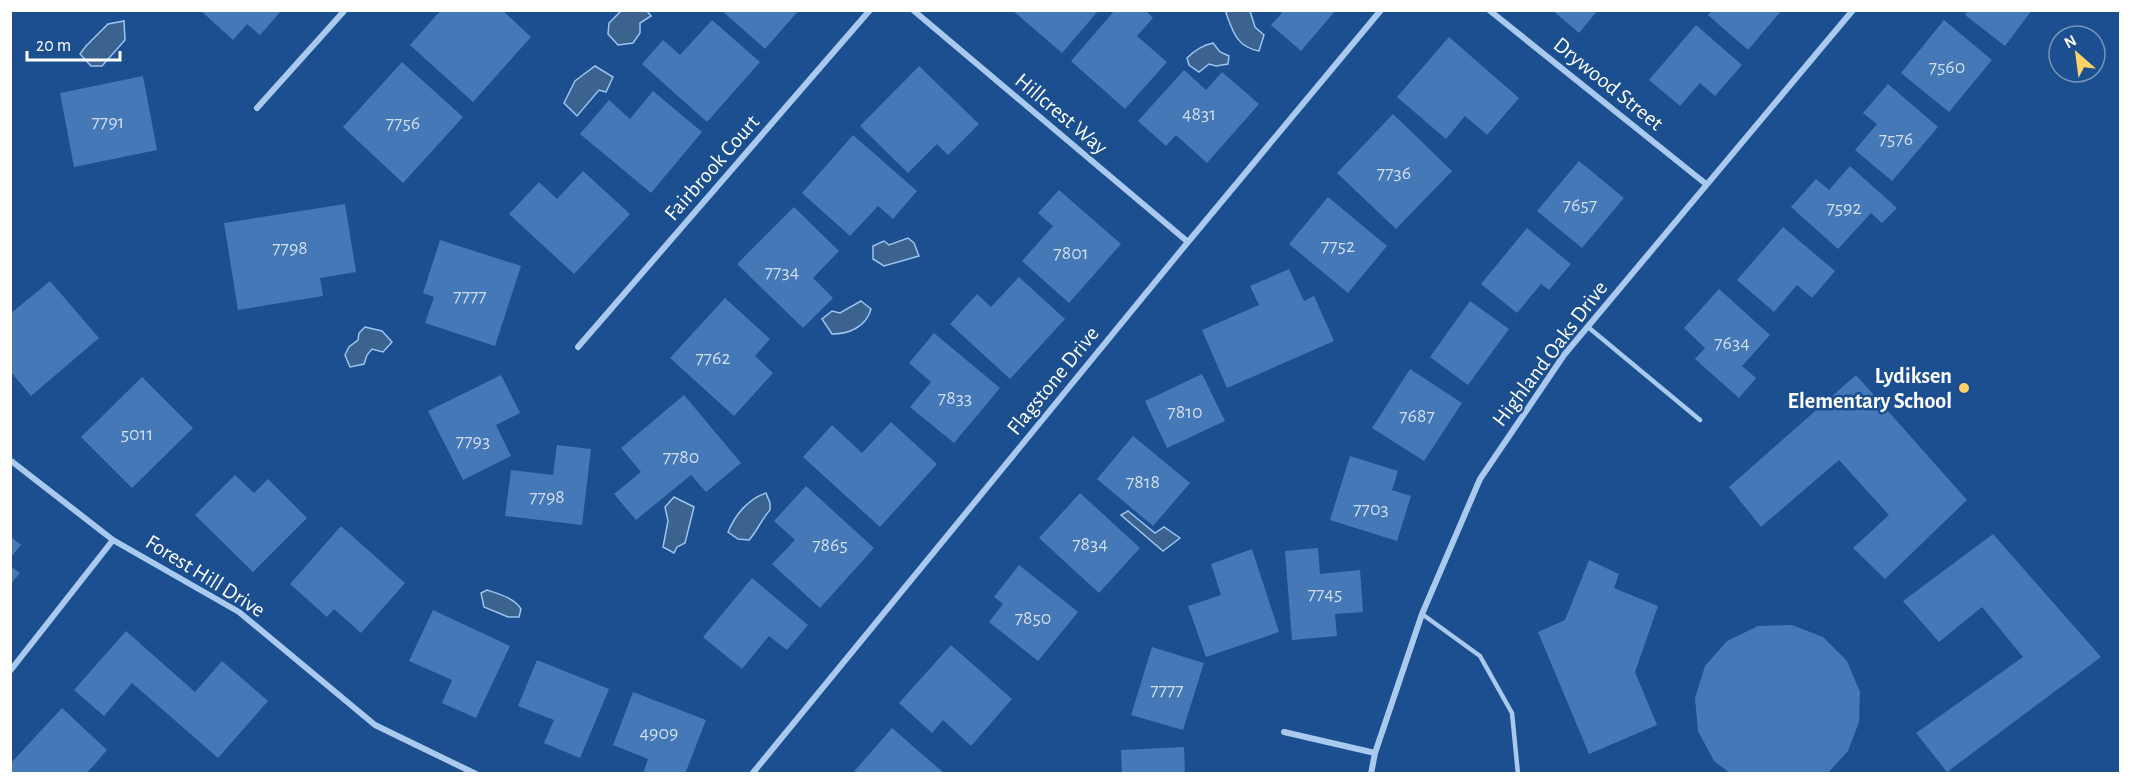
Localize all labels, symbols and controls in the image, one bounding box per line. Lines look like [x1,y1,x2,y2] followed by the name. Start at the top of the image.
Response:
[27,24,120,62] scale bar
[2047,24,2107,84] north arrow
[2062,32,2079,51] text: N
[1549,33,1667,134] street label: Drywood Street
[36,37,71,55] text: 20 m
[1929,57,1965,77] house number: 7560
[1011,69,1112,159] street label: Hillcrest Way
[1182,104,1216,124] house number: 4831
[660,111,763,225] street label: Fairbrook Court
[92,112,124,132] house number: 7791
[386,113,420,133] house number: 7756
[1879,129,1913,149] house number: 7576
[1377,163,1411,183] house number: 7736
[1563,195,1597,215] house number: 7657
[1826,198,1862,218] house number: 7592
[1321,236,1355,256] house number: 7752
[272,238,308,258] house number: 7798
[1053,243,1089,263] house number: 7801
[765,262,799,282] house number: 7734
[1488,277,1612,430] street label: Highland Oaks Drive
[453,286,487,306] house number: 7777
[1003,322,1103,439] street label: Flagstone Drive
[1714,333,1750,353] house number: 7634
[695,348,731,368] house number: 7762
[1788,365,1952,413] place label: Lydiksen Elementary School
[1957,381,1971,395] marker: Lydiksen Elementary School
[938,388,972,408] house number: 7833
[1167,402,1203,422] house number: 7810
[1399,406,1435,426] house number: 7687
[121,424,153,444] house number: 5011
[456,431,490,451] house number: 7793
[663,447,699,467] house number: 7780
[1126,472,1160,492] house number: 7818
[529,487,565,507] house number: 7798
[1353,499,1389,519] house number: 7703
[142,530,269,621] street label: Forest Hill Drive
[1072,534,1108,554] house number: 7834
[812,535,848,555] house number: 7865
[1308,584,1342,604] house number: 7745
[1015,608,1051,628] house number: 7850
[1150,680,1184,700] house number: 7777
[640,723,678,743] house number: 4909

